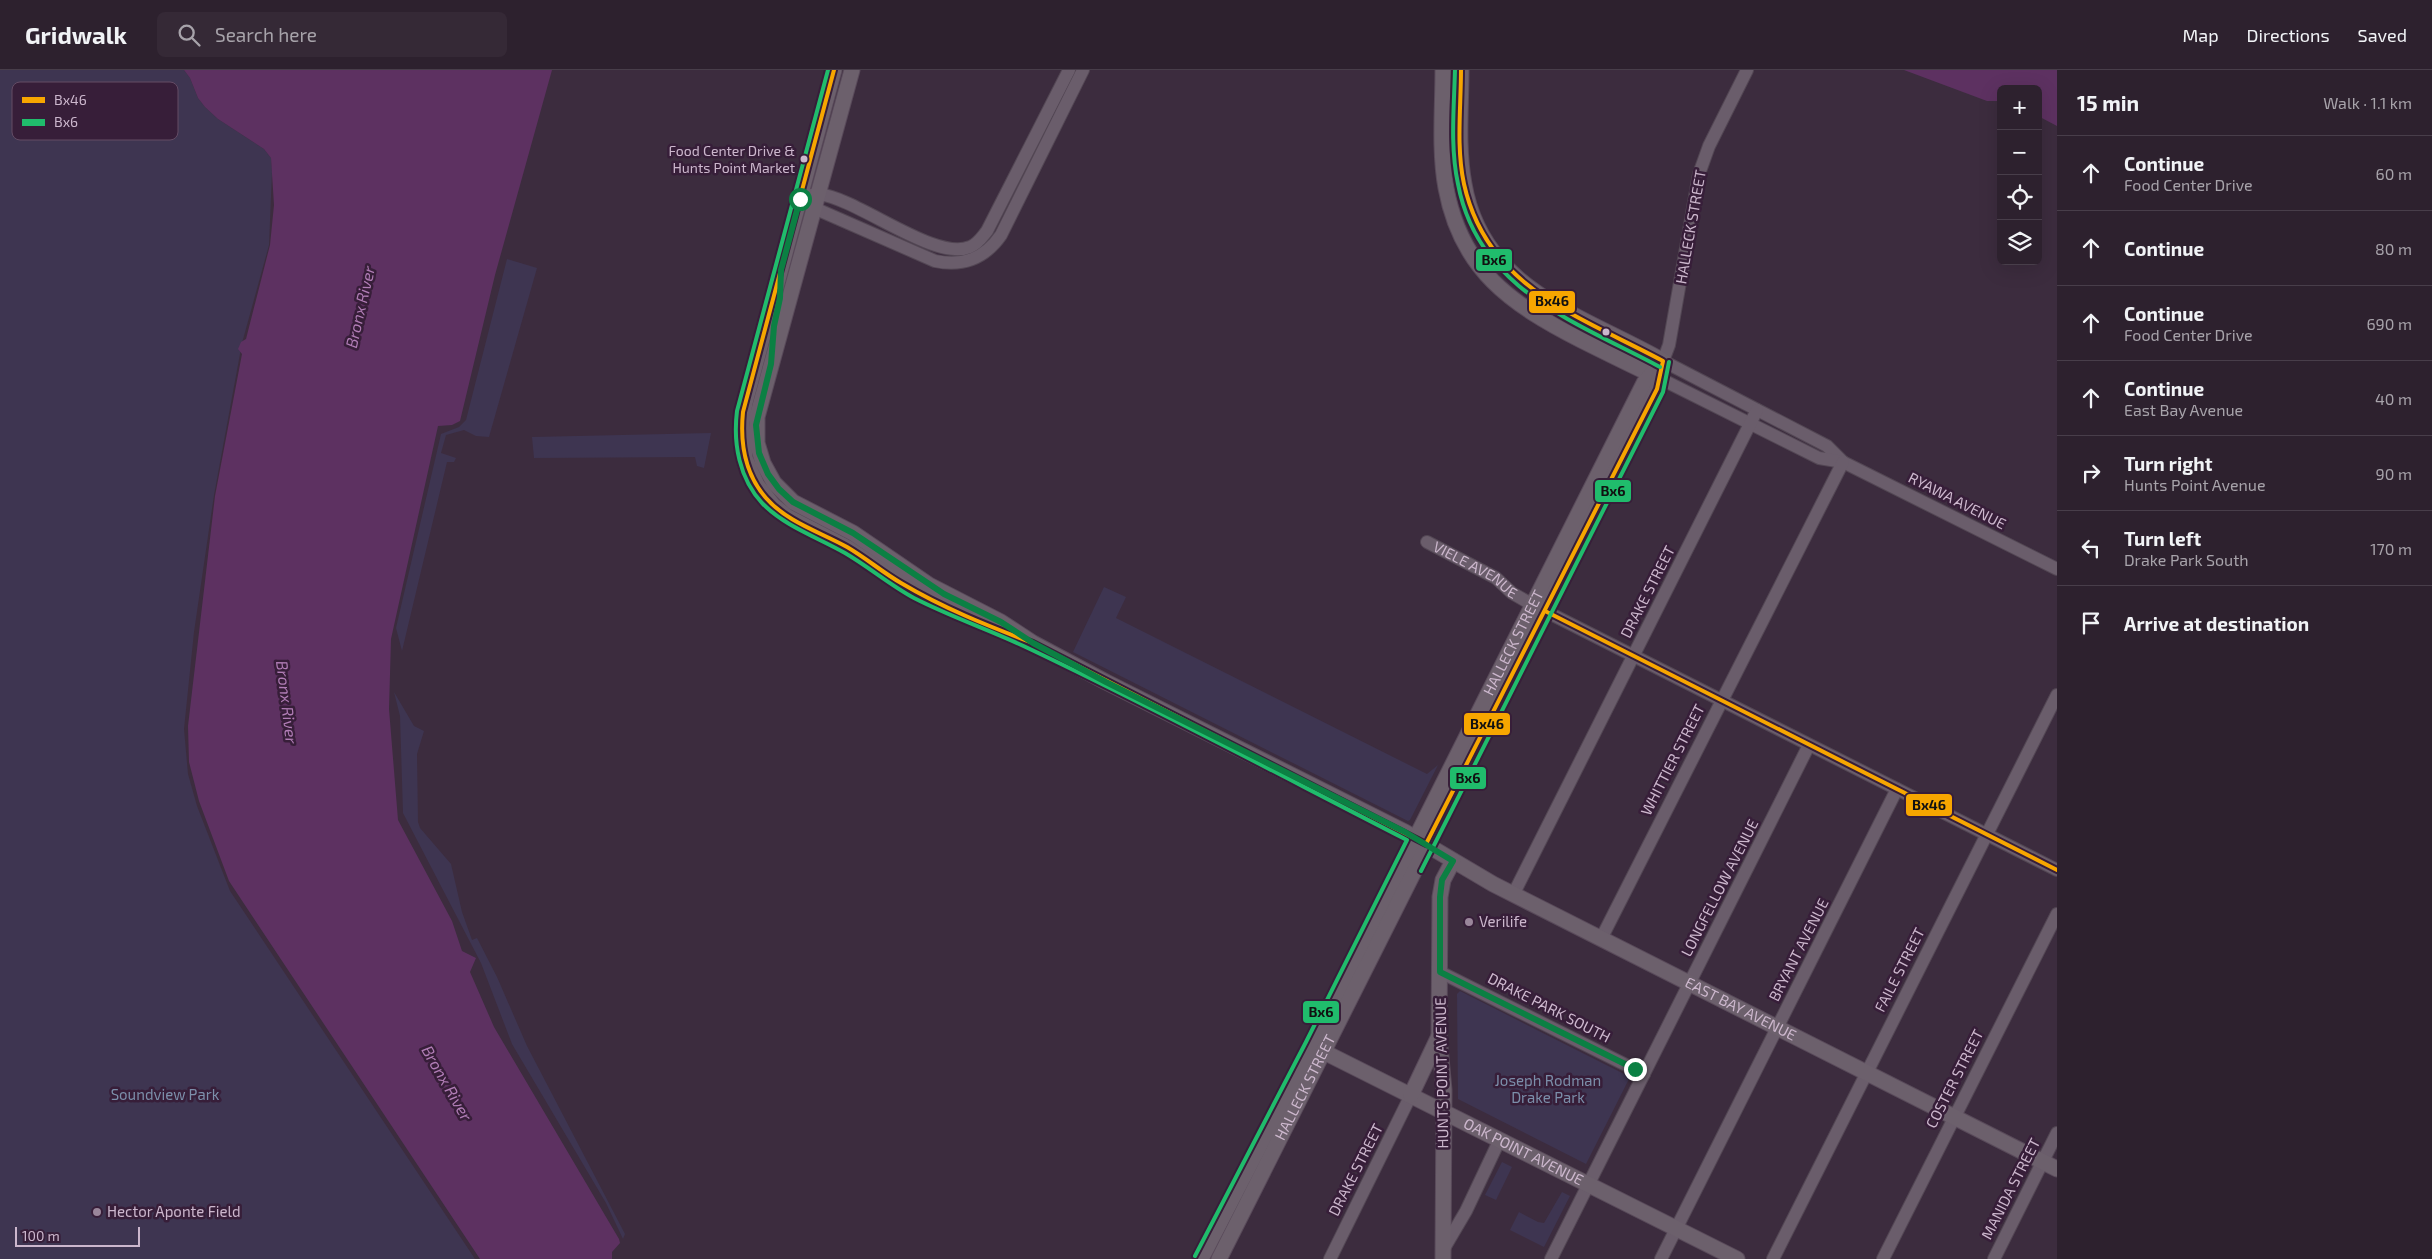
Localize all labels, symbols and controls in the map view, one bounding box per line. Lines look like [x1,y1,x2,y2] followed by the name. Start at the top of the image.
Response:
[157,12,507,57] search box
[25,20,127,49] text: Gridwalk
[175,21,203,49] icon: search
[215,23,317,46] text: Search here
[2182,24,2219,46] text: Map
[2247,24,2330,46] text: Directions
[2358,24,2407,46] text: Saved
[12,82,178,140] legend
[1997,85,2042,265] map controls
[1997,85,2042,130] button: +
[2077,90,2139,115] text: 15 min
[54,91,87,108] text: Bx46
[2323,93,2412,112] text: Walk · 1.1 km
[54,113,78,130] text: Bx6
[1997,130,2042,175] button: −
[669,142,795,176] place label: Food Center Drive & Hunts Point Market
[2124,152,2204,175] text: Continue
[799,154,809,164] marker: Food Center Drive & Hunts Point Market
[2077,159,2105,187] icon: ahead
[2376,164,2412,183] text: 60 m
[1671,168,1709,285] street label: HALLECK STREET
[1997,175,2042,220] button: locate
[2124,175,2253,194] text: Food Center Drive
[789,188,812,211] route start
[1997,220,2042,265] button: layers
[2077,234,2105,262] icon: ahead
[2124,237,2204,260] text: Continue
[2375,239,2412,258] text: 80 m
[1475,248,1513,272] line badge: Bx6
[1481,251,1507,268] text: Bx6
[341,263,378,350] water label: Bronx River
[1528,290,1576,314] line badge: Bx46
[1535,292,1569,309] text: Bx46
[2124,302,2204,325] text: Continue
[2077,309,2105,337] icon: ahead
[2366,314,2412,333] text: 690 m
[2124,325,2253,344] text: Food Center Drive
[1601,327,1611,337] unlabelled marker
[2124,377,2204,400] text: Continue
[2077,384,2105,412] icon: ahead
[2375,389,2412,408] text: 40 m
[2124,400,2243,419] text: East Bay Avenue
[2124,452,2212,475] text: Turn right
[2077,459,2105,487] icon: right
[2376,464,2412,483] text: 90 m
[1906,468,2009,532] street label: RYAWA AVENUE
[2124,475,2266,494] text: Hunts Point Avenue
[1594,479,1632,503] line badge: Bx6
[1600,482,1626,499] text: Bx6
[2124,527,2201,550] text: Turn left
[2077,534,2105,562] icon: left
[1430,537,1521,602] street label: VIELE AVENUE
[2370,539,2412,558] text: 170 m
[1616,542,1678,641] street label: DRAKE STREET
[2124,550,2249,569] text: Drake Park South
[1479,586,1547,698] street label: HALLECK STREET
[2077,609,2105,637] icon: arrive
[2124,612,2309,635] text: Arrive at destination
[273,659,302,745] water label: Bronx River
[1636,701,1708,818] street label: WHITTIER STREET
[1463,712,1511,736] line badge: Bx46
[1470,715,1504,732] text: Bx46
[1449,766,1487,790] line badge: Bx6
[1455,769,1481,786] text: Bx6
[1905,793,1953,817] line badge: Bx46
[1912,796,1946,813] text: Bx46
[1677,816,1762,959] street label: LONGFELLOW AVENUE
[1764,895,1832,1004] street label: BRYANT AVENUE
[1479,912,1527,930] place label: Verilife
[1463,916,1475,928] marker: Verilife
[1870,924,1928,1015] street label: FAILE STREET
[1485,968,1614,1046] street label: DRAKE PARK SOUTH
[1682,973,1800,1044] street label: EAST BAY AVENUE
[1431,997,1451,1149] street label: HUNTS POINT AVENUE
[1302,1000,1340,1024] line badge: Bx6
[1308,1003,1334,1020] text: Bx6
[1921,1026,1987,1131] street label: COSTER STREET
[1270,1031,1339,1143] street label: HALLECK STREET
[418,1042,477,1124] water label: Bronx River
[1624,1058,1647,1081] route end
[1495,1071,1601,1106] park label: Joseph Rodman Drake Park
[111,1085,220,1103] park label: Soundview Park
[1461,1114,1587,1189] street label: OAK POINT AVENUE
[1324,1120,1386,1219] street label: DRAKE STREET
[1977,1135,2043,1242] street label: MANIDA STREET
[107,1202,241,1220] place label: Hector Aponte Field
[91,1206,103,1218] marker: Hector Aponte Field
[15,1224,140,1247] scale bar
[22,1227,60,1244] text: 100 m

